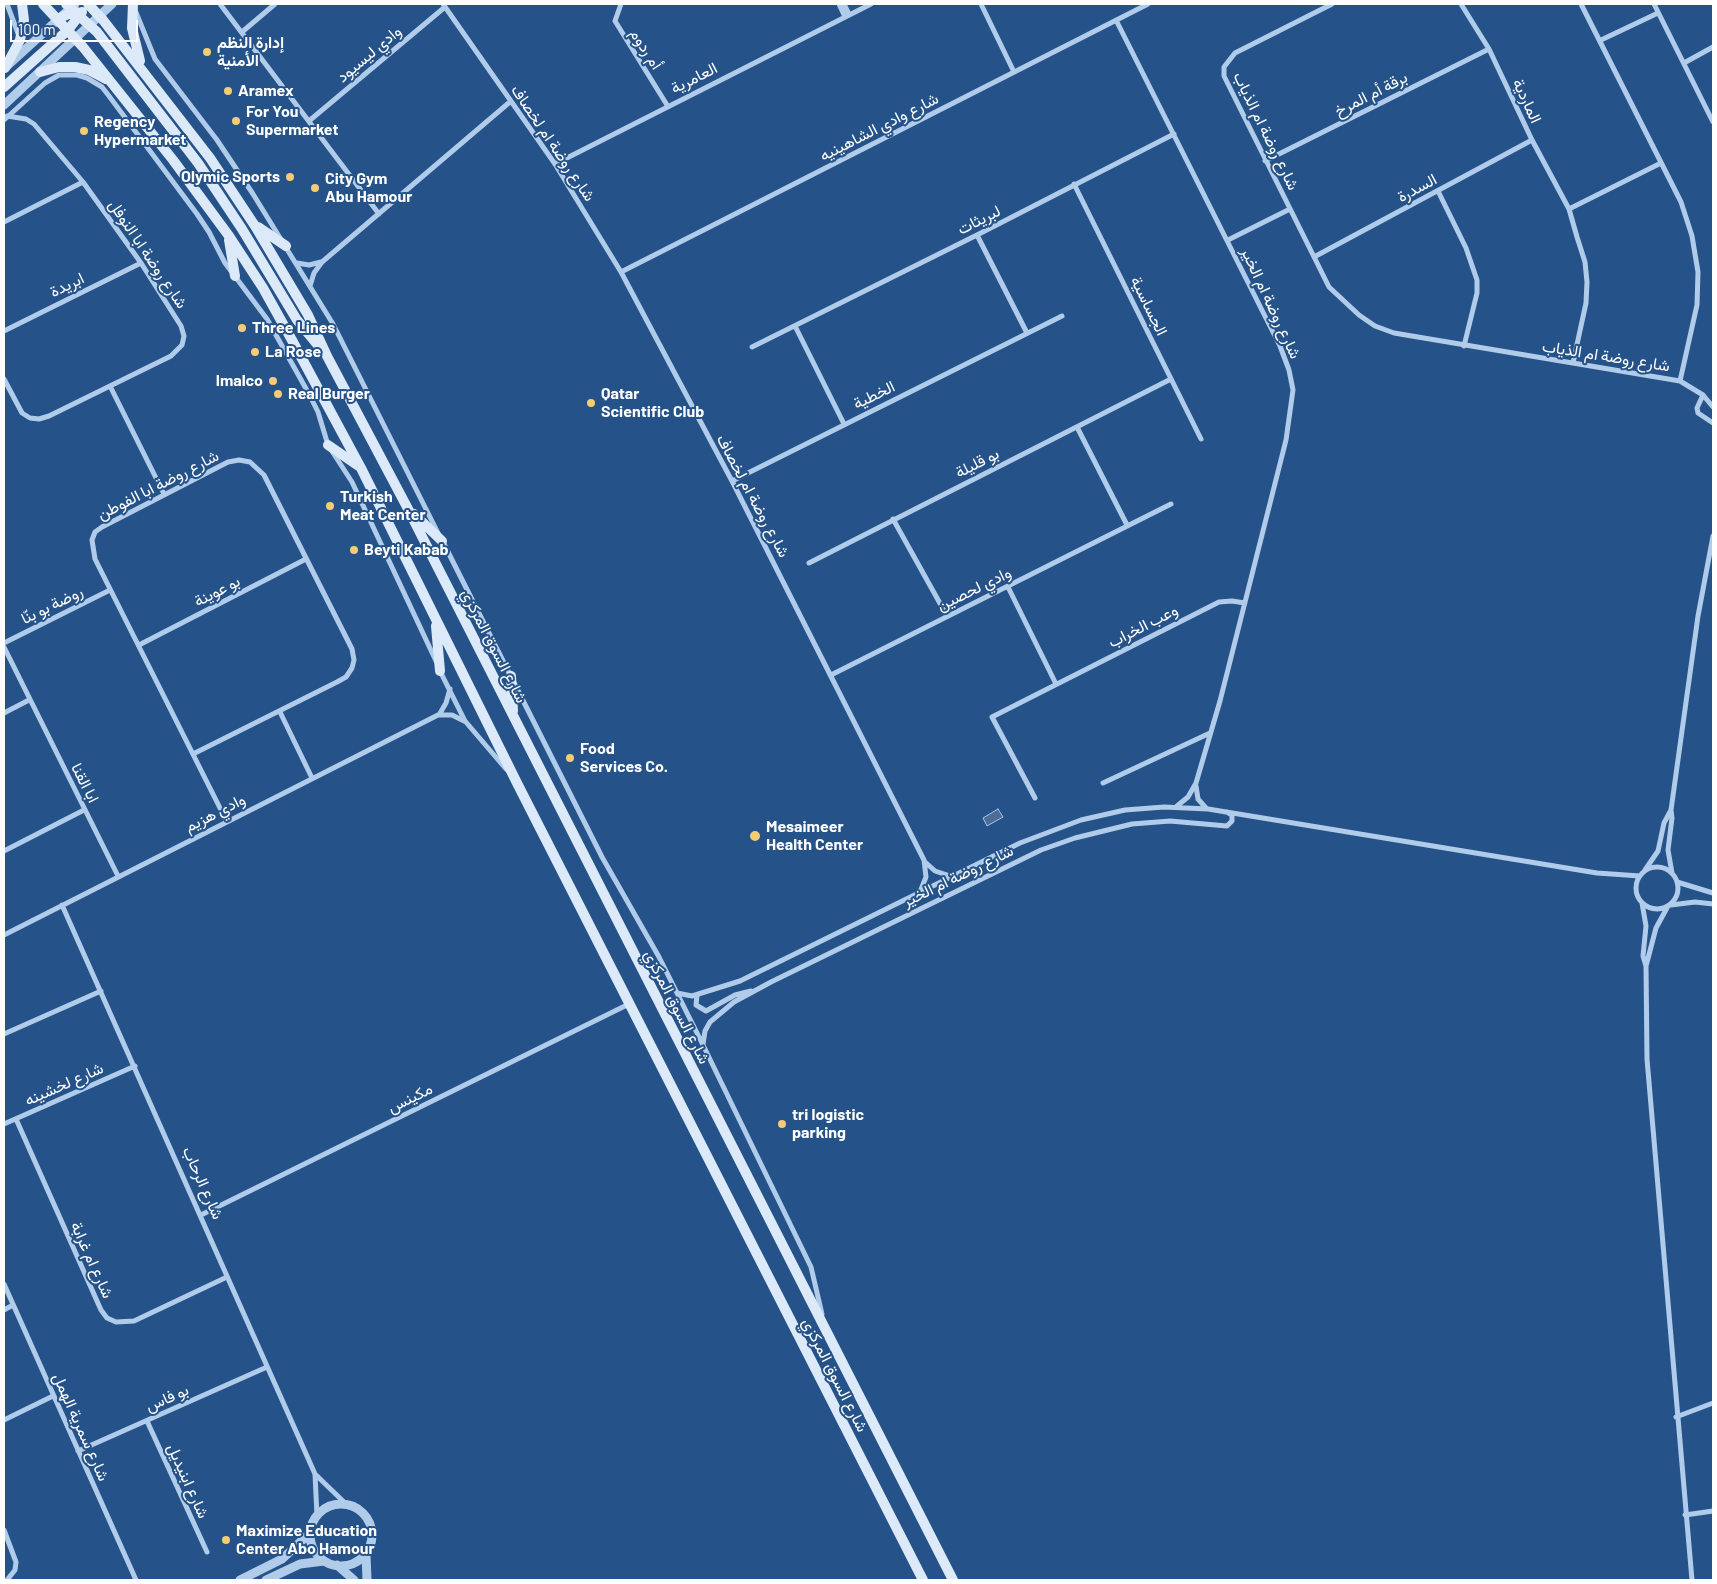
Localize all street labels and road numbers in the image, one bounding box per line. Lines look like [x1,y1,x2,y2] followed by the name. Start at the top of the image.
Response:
[333,21,405,87] street label: وادي ليسيود
[626,25,666,73] street label: أم ردوم
[668,58,720,98] street label: العامرية
[1331,67,1411,121] street label: برقة أم المرخ
[1229,69,1303,193] street label: شارع روضة ام الذياب
[1508,76,1546,126] street label: الماردية
[507,81,599,205] street label: شارع روضة ام لخصاف
[816,89,942,165] street label: شارع وادي الشاهينيه
[1394,170,1440,206] street label: السدرة
[104,196,192,312] street label: شارع روضة ابا النوفل
[954,201,1004,239] street label: لبريثات
[1237,244,1305,362] street label: شارع روضة ام الخير
[47,269,87,301] street label: ابريدة
[1126,273,1172,339] street label: الجساسية
[1541,336,1671,376] street label: شارع روضة ام الذياب
[850,377,898,413] street label: الخطية
[713,431,793,561] street label: شارع روضة ام لخصاف
[952,444,1002,482] street label: بو قليلة
[94,446,222,524] street label: شارع روضة ابا الفوطن
[934,563,1014,615] street label: وادي لحصين
[191,571,243,611] street label: بو عوينة
[18,582,86,628] street label: روضة بو بنّا
[457,586,531,706] street label: شارع السوق المركزي
[1105,600,1181,652] street label: وعب الخراب
[67,760,103,806] street label: ابا القنا
[182,790,248,836] street label: وادي هزيم
[900,841,1016,911] street label: شارع روضة ام الخير
[640,947,714,1067] street label: شارع السوق المركزي
[22,1058,106,1110] street label: شارع لخشينه
[384,1079,436,1117] street label: مكينس
[178,1144,228,1222] street label: شارع الرحاب
[67,1219,117,1301] street label: شارع ام غرابة
[798,1315,872,1435] street label: شارع السوق المركزي
[49,1370,113,1484] street label: شارع سمرية الهمل
[142,1380,192,1416] street label: بو فاس
[163,1441,213,1521] street label: شارع ابنيديل

